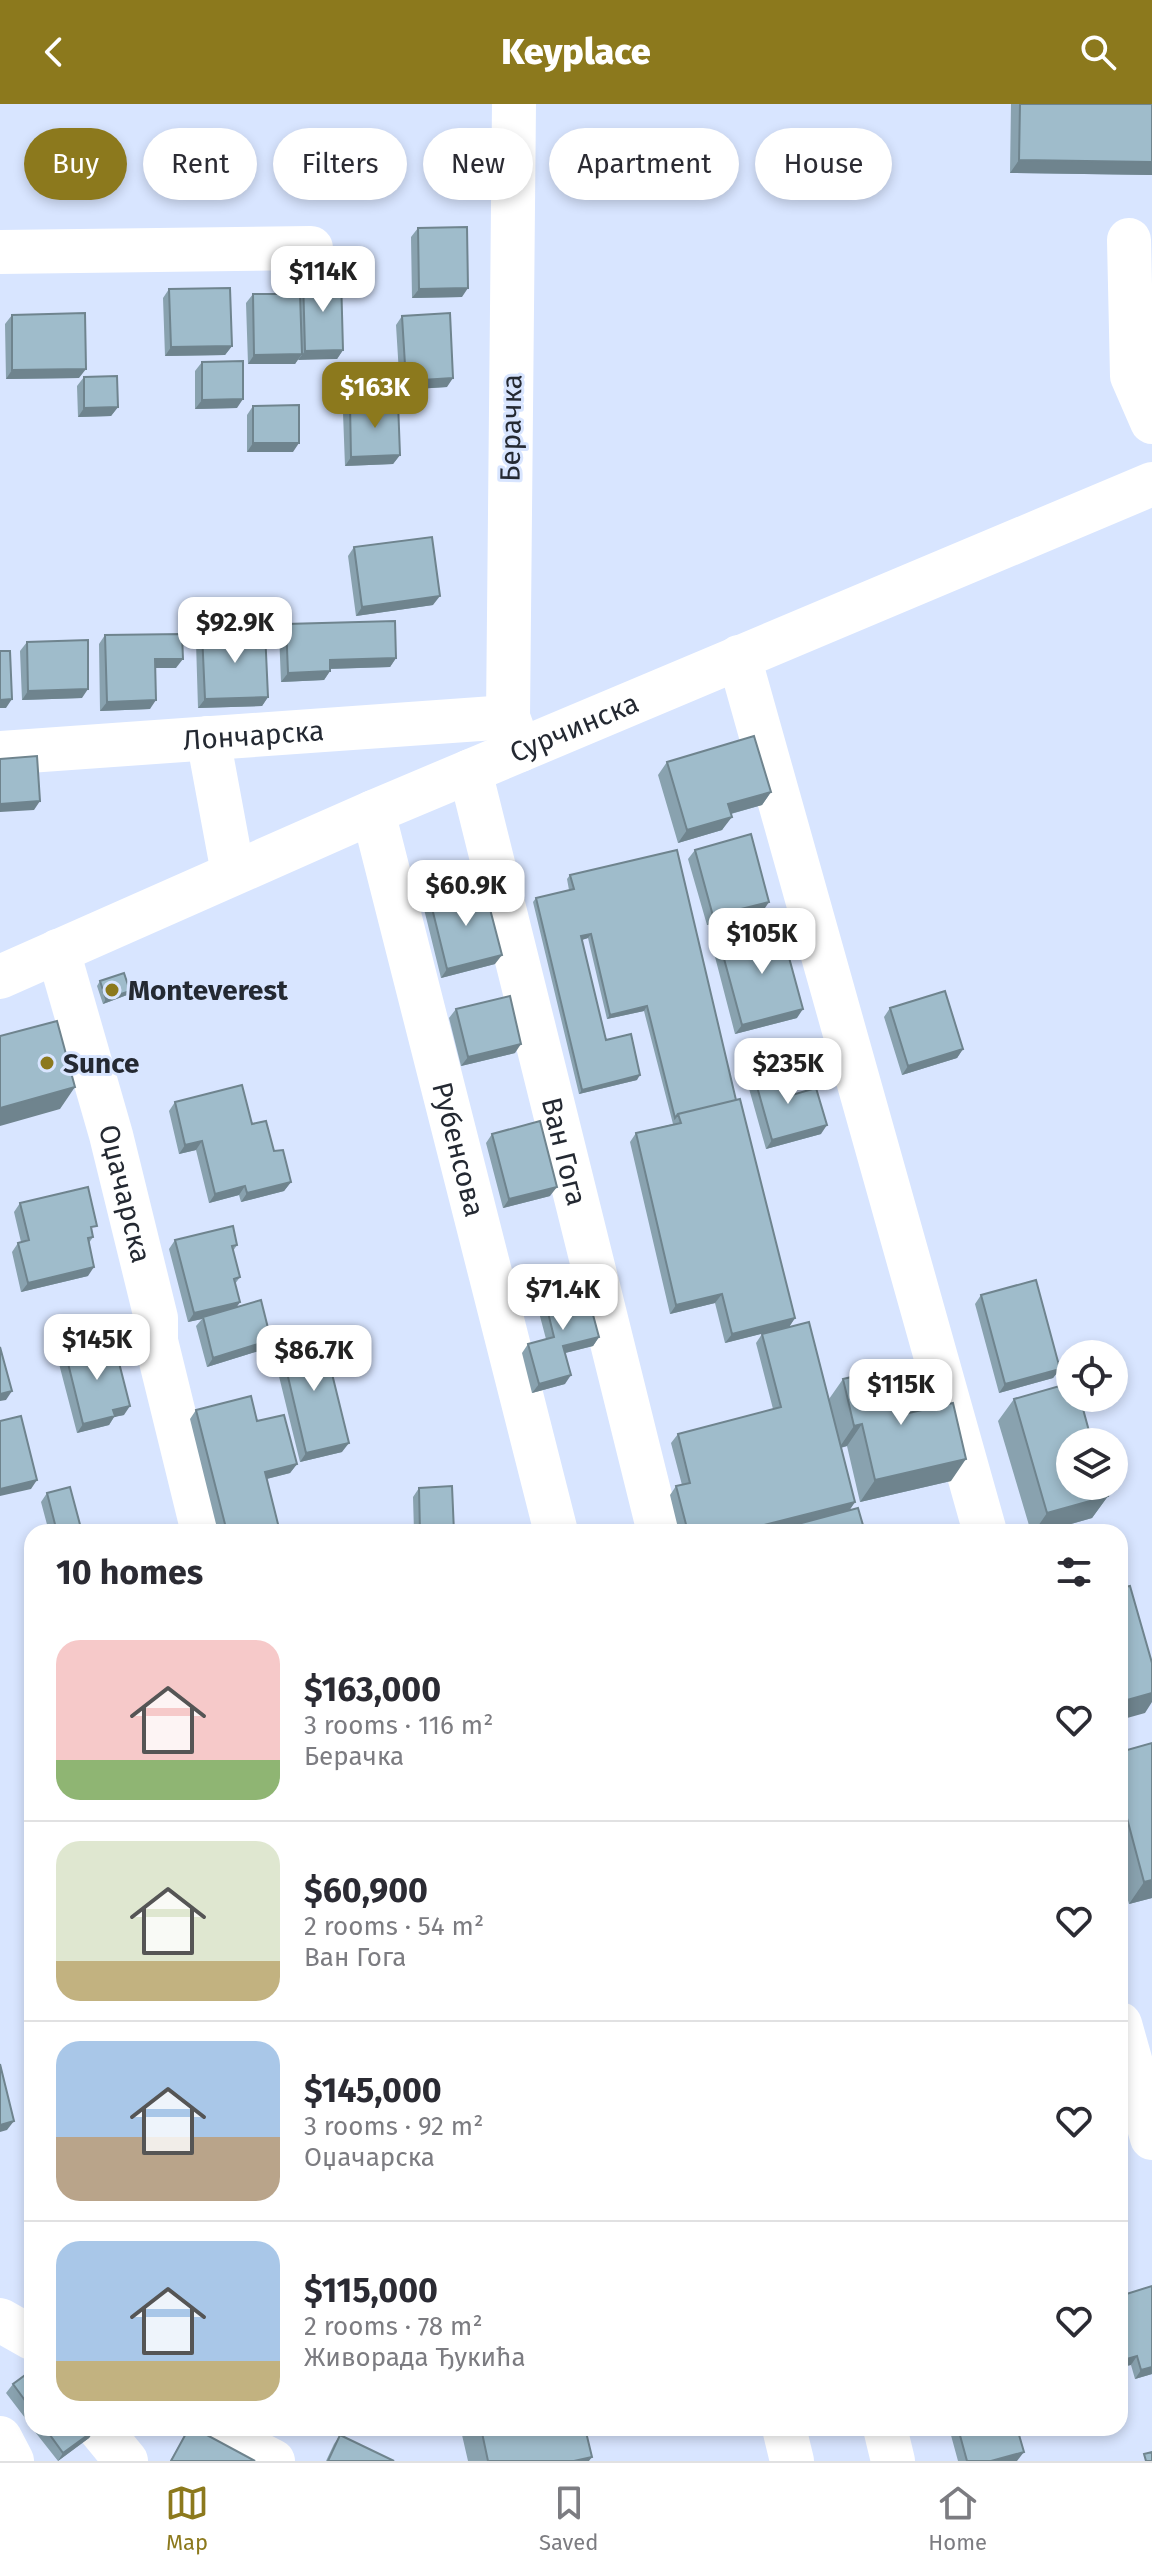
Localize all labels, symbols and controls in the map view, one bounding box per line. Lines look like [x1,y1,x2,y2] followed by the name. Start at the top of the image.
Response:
[32,30,76,74] icon: back
[501,30,651,74] text: Keyplace
[1076,30,1120,74] icon: search
[24,128,127,200] chip: Buy
[143,128,257,200] chip: Rent
[273,128,407,200] chip: Filters
[423,128,533,200] chip: New
[549,128,739,200] chip: Apartment
[755,128,892,200] chip: House
[267,246,379,314] pin: $114K
[289,256,357,287] text: $114K
[319,362,431,430] pin: $163K
[340,372,410,403] text: $163K
[494,374,528,482] street label: Берачка
[170,597,300,665] pin: $92.9K
[196,607,274,638] text: $92.9K
[505,686,643,769] street label: Сурчинска
[182,714,325,757] street label: Лончарска
[401,860,531,928] pin: $60.9K
[426,870,506,901] text: $60.9K
[706,908,818,976] pin: $105K
[726,918,798,949] text: $105K
[128,974,289,1007] place label: Monteverest
[103,981,121,999] marker: Monteverest
[732,1038,844,1106] pin: $235K
[63,1047,140,1080] place label: Sunce
[752,1048,824,1079] text: $235K
[38,1054,56,1072] marker: Sunce
[426,1078,492,1220] street label: Рубенсова
[535,1094,594,1209] street label: Ван Гога
[92,1121,158,1266] street label: Оџачарска
[498,1264,628,1332] pin: $71.4K
[526,1274,600,1305] text: $71.4K
[41,1314,153,1382] pin: $145K
[62,1324,132,1355] text: $145K
[249,1325,379,1393] pin: $86.7K
[275,1335,353,1366] text: $86.7K
[1056,1340,1128,1500] map controls
[1056,1340,1128,1412] button: locate
[845,1359,957,1427] pin: $115K
[867,1369,935,1400] text: $115K
[1056,1428,1128,1500] button: layers
[1052,1550,1096,1594] icon: filters
[56,1552,203,1593] text: 10 homes
[304,1669,441,1710] text: $163,000
[120,1672,216,1768] icon: home
[1052,1698,1096,1742] icon: heart
[304,1710,493,1741] text: 3 rooms · 116 m²
[304,1741,404,1772] text: Берачка
[304,1870,428,1911] text: $60,900
[120,1873,216,1969] icon: home
[1052,1899,1096,1943] icon: heart
[304,1911,484,1942] text: 2 rooms · 54 m²
[304,1942,406,1973] text: Ван Гога
[304,2070,442,2111] text: $145,000
[120,2073,216,2169] icon: home
[1052,2099,1096,2143] icon: heart
[304,2111,483,2142] text: 3 rooms · 92 m²
[304,2142,435,2173] text: Оџачарска
[304,2270,438,2311] text: $115,000
[120,2273,216,2369] icon: home
[1052,2299,1096,2343] icon: heart
[304,2311,483,2342] text: 2 rooms · 78 m²
[304,2342,526,2373] text: Живорада Ђукића
[165,2481,209,2556] tab: Map
[539,2481,598,2556] tab: Saved
[928,2481,987,2556] tab: Home

